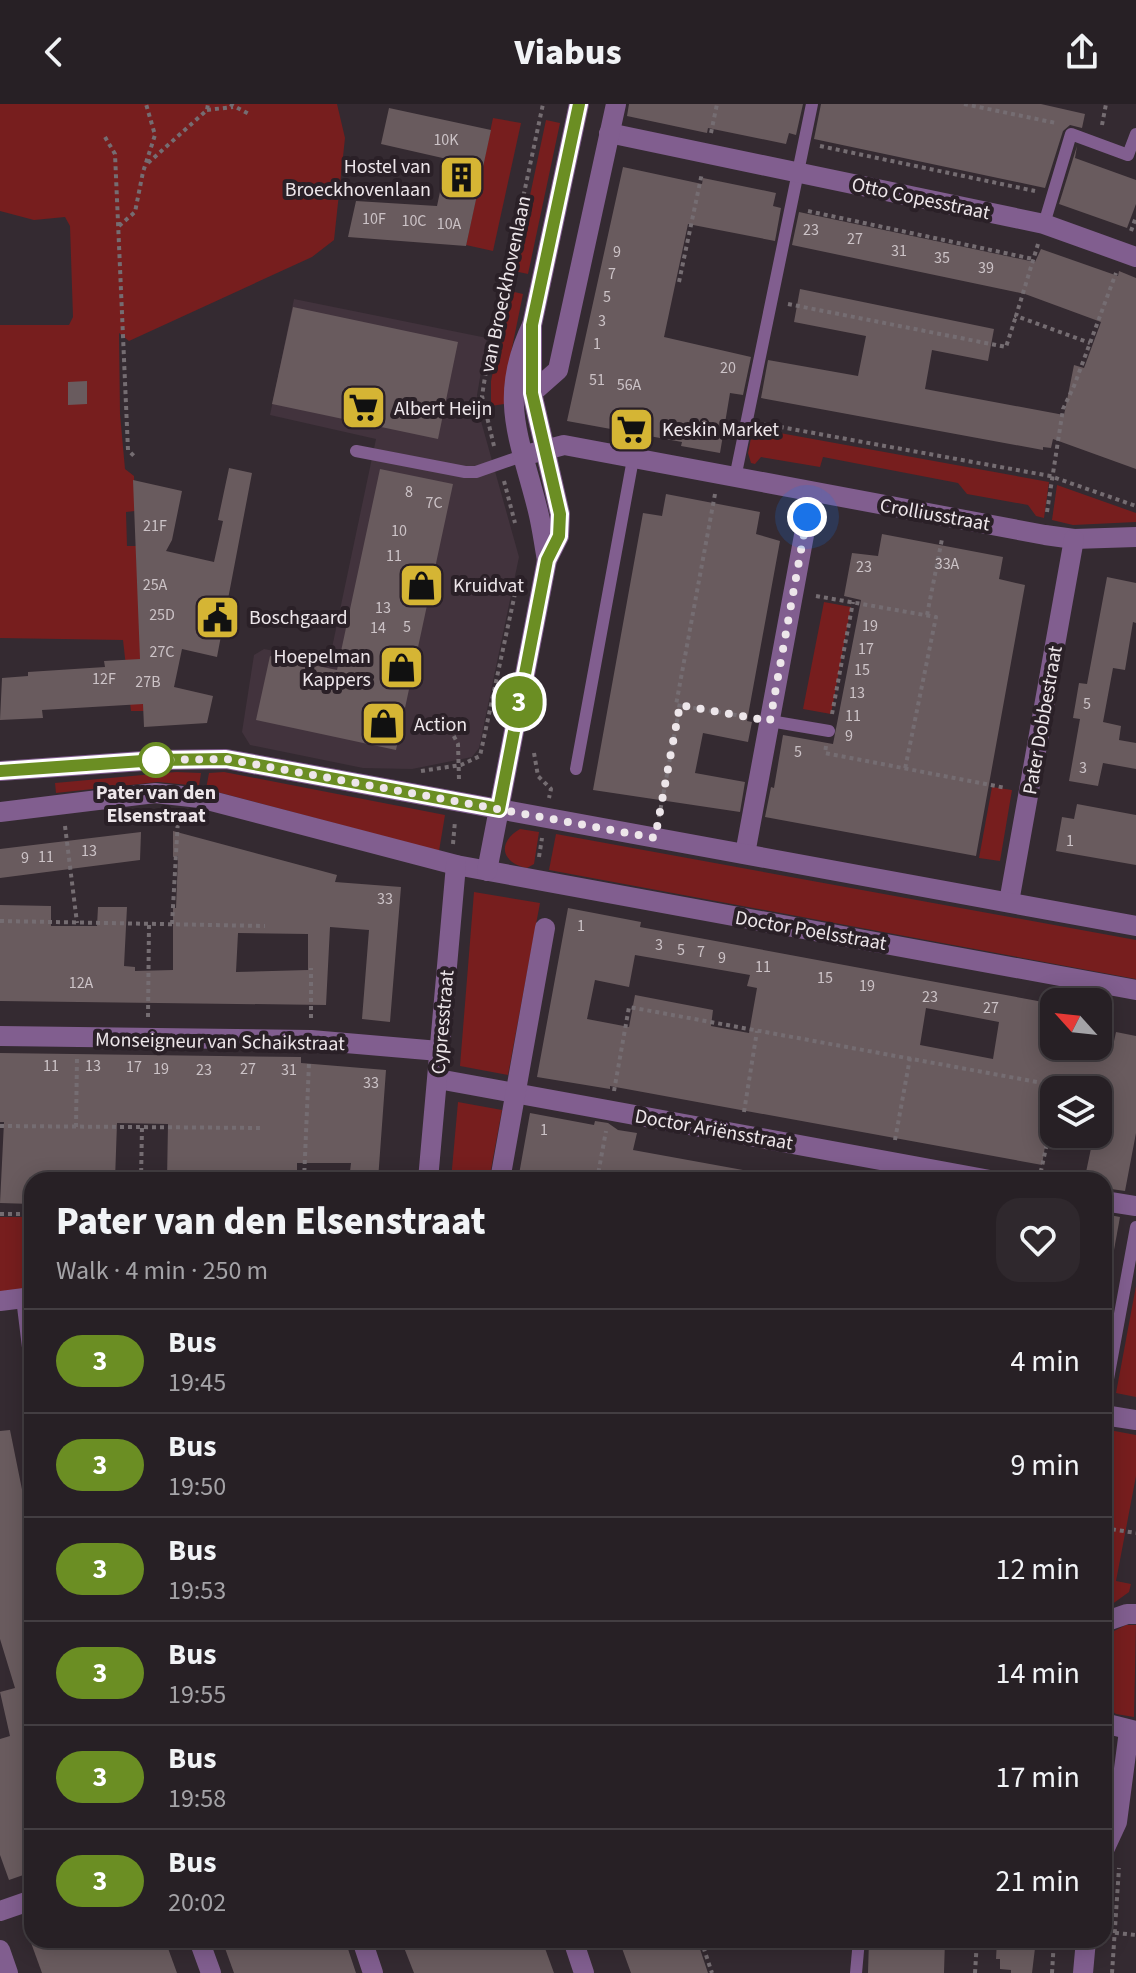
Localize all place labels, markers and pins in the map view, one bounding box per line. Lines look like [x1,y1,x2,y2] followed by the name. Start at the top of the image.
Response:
[285,153,431,204] place label: Hostel van Broeckhovenlaan
[438,153,486,201] building icon: Hostel van Broeckhovenlaan
[339,384,387,432] supermarket icon: Albert Heijn
[394,395,492,423] place label: Albert Heijn
[607,405,655,453] supermarket icon: Keskin Market
[662,416,779,444] place label: Keskin Market
[398,561,446,609] shop icon: Kruidvat
[453,572,524,600] place label: Kruidvat
[194,593,242,641] public building icon: Boschgaard
[249,604,348,632] place label: Boschgaard
[273,643,371,694] place label: Hoepelman Kappers
[378,644,426,692] shop icon: Hoepelman Kappers
[359,700,407,748] shop icon: Action
[414,711,467,739] place label: Action
[139,743,173,777] marker: Pater van den Elsenstraat
[96,779,216,830] place label: Pater van den Elsenstraat

